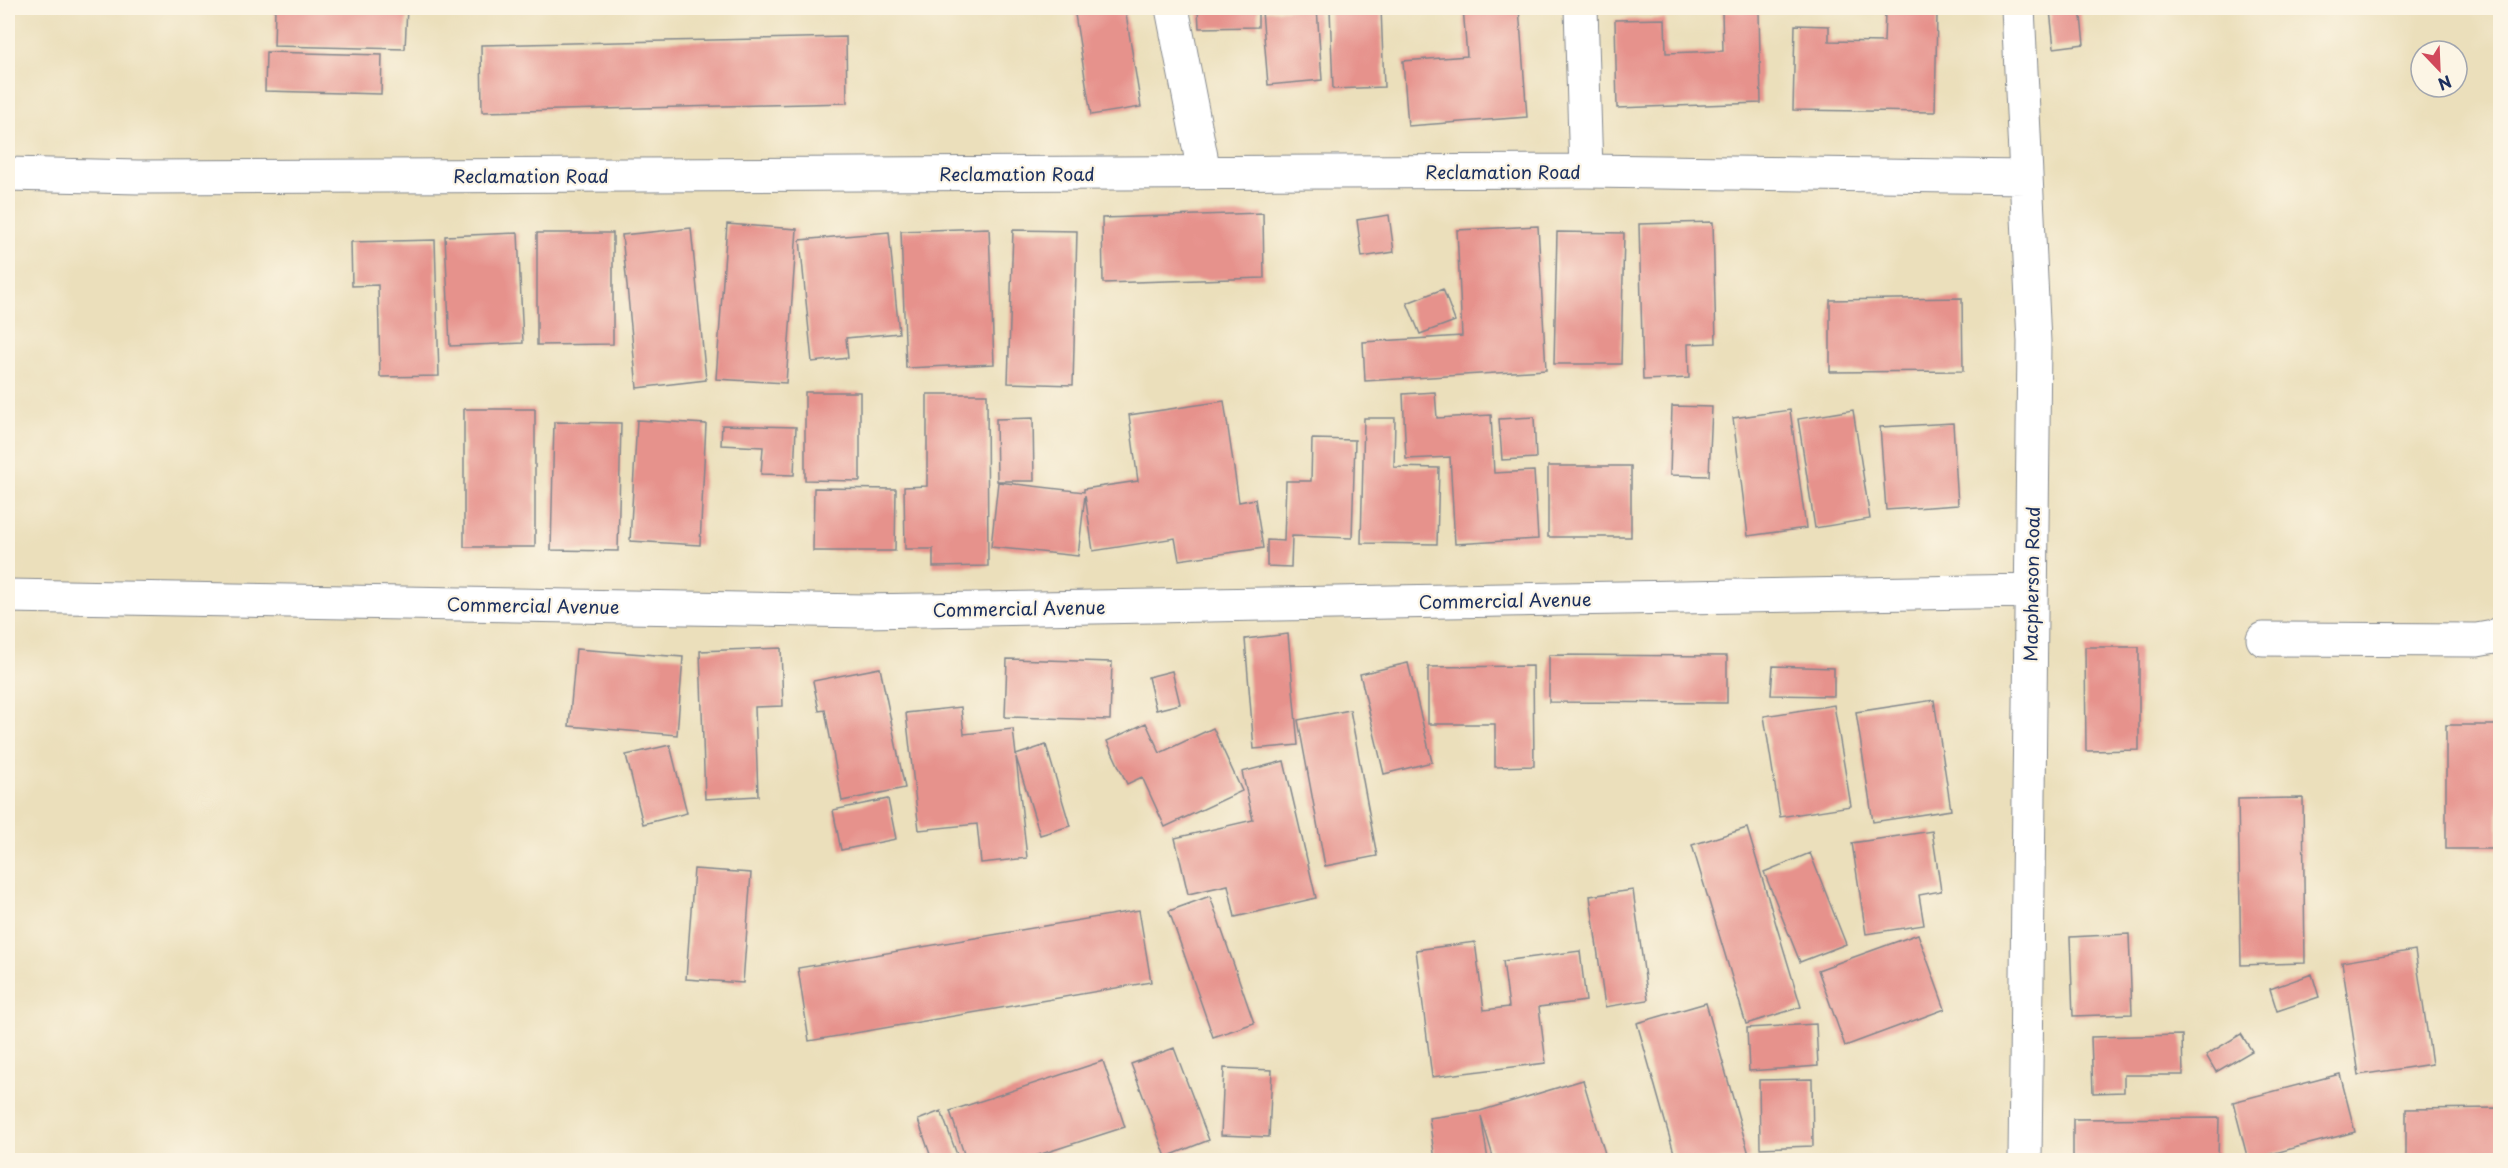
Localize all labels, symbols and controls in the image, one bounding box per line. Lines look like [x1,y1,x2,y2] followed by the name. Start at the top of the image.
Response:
[2409,39,2469,99] north arrow
[2435,70,2456,97] text: N
[1425,158,1581,185] street label: Reclamation Road
[939,160,1095,187] street label: Reclamation Road
[453,162,609,189] street label: Reclamation Road
[2016,506,2046,662] street label: Macpherson Road
[1418,585,1592,615] street label: Commercial Avenue
[446,590,620,620] street label: Commercial Avenue
[932,593,1106,623] street label: Commercial Avenue

